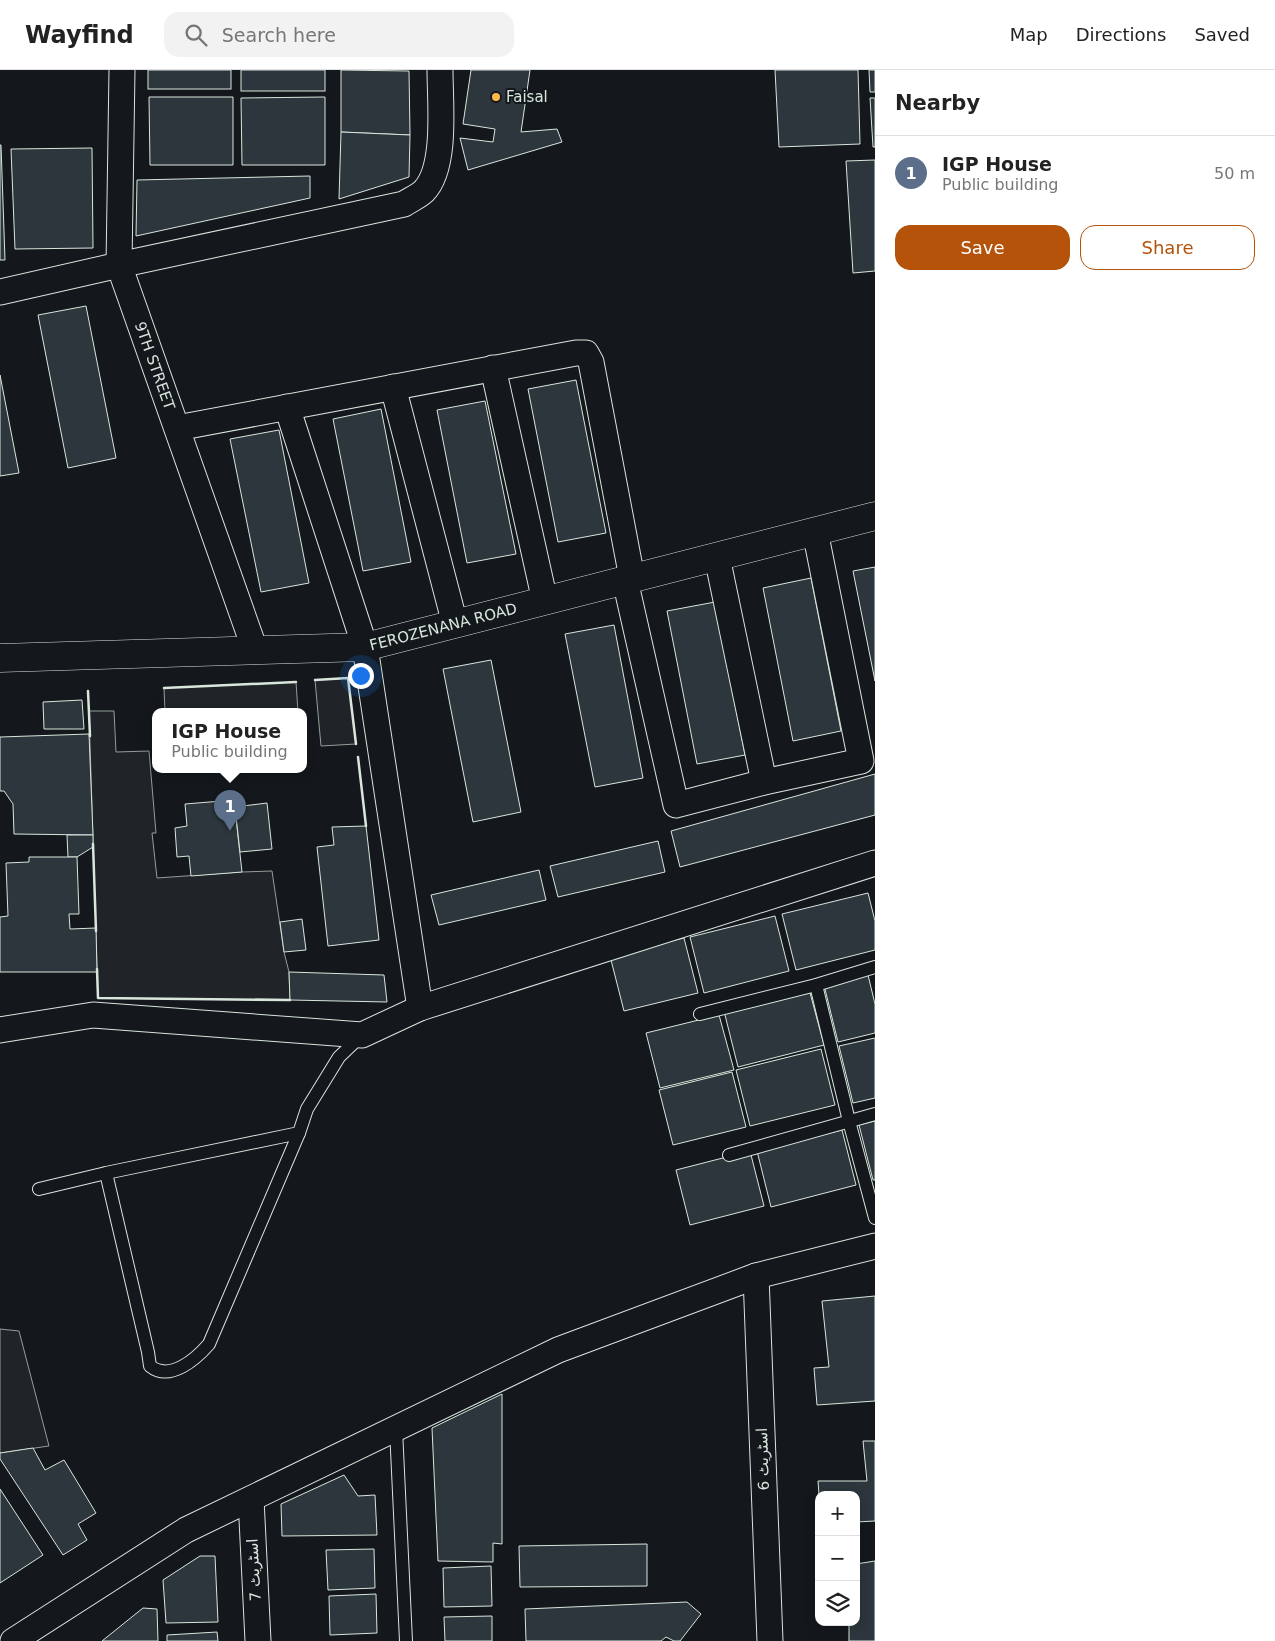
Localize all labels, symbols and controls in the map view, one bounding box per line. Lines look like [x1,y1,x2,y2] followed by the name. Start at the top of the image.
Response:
[164,12,514,57] search box
[25,21,134,49] text: Wayfind
[182,21,210,49] icon: search
[222,24,336,46] text: Search here
[1010,24,1048,45] text: Map
[1076,24,1166,45] text: Directions
[1194,24,1250,45] text: Saved
[506,88,548,106] place label: Faisal
[490,91,502,103] marker: Faisal
[895,91,980,115] text: Nearby
[942,153,1052,175] text: IGP House
[905,164,917,183] text: 1
[1214,164,1255,183] text: 50 m
[942,175,1059,194] text: Public building
[895,225,1070,270] button: Save
[1080,225,1255,270] button: Share
[131,319,179,413] street label: 9TH STREET
[368,599,519,654] street label: FEROZENANA ROAD
[348,663,374,689] your location
[152,708,307,773] popup
[171,720,281,742] text: IGP House
[171,742,288,761] text: Public building
[214,790,246,831] pin: 1
[753,1427,773,1491] street label: اسٹریٹ 6
[815,1491,860,1626] map controls
[815,1491,860,1536] button: +
[815,1536,860,1581] button: −
[243,1538,265,1602] street label: اسٹریٹ 7
[815,1581,860,1626] button: layers

